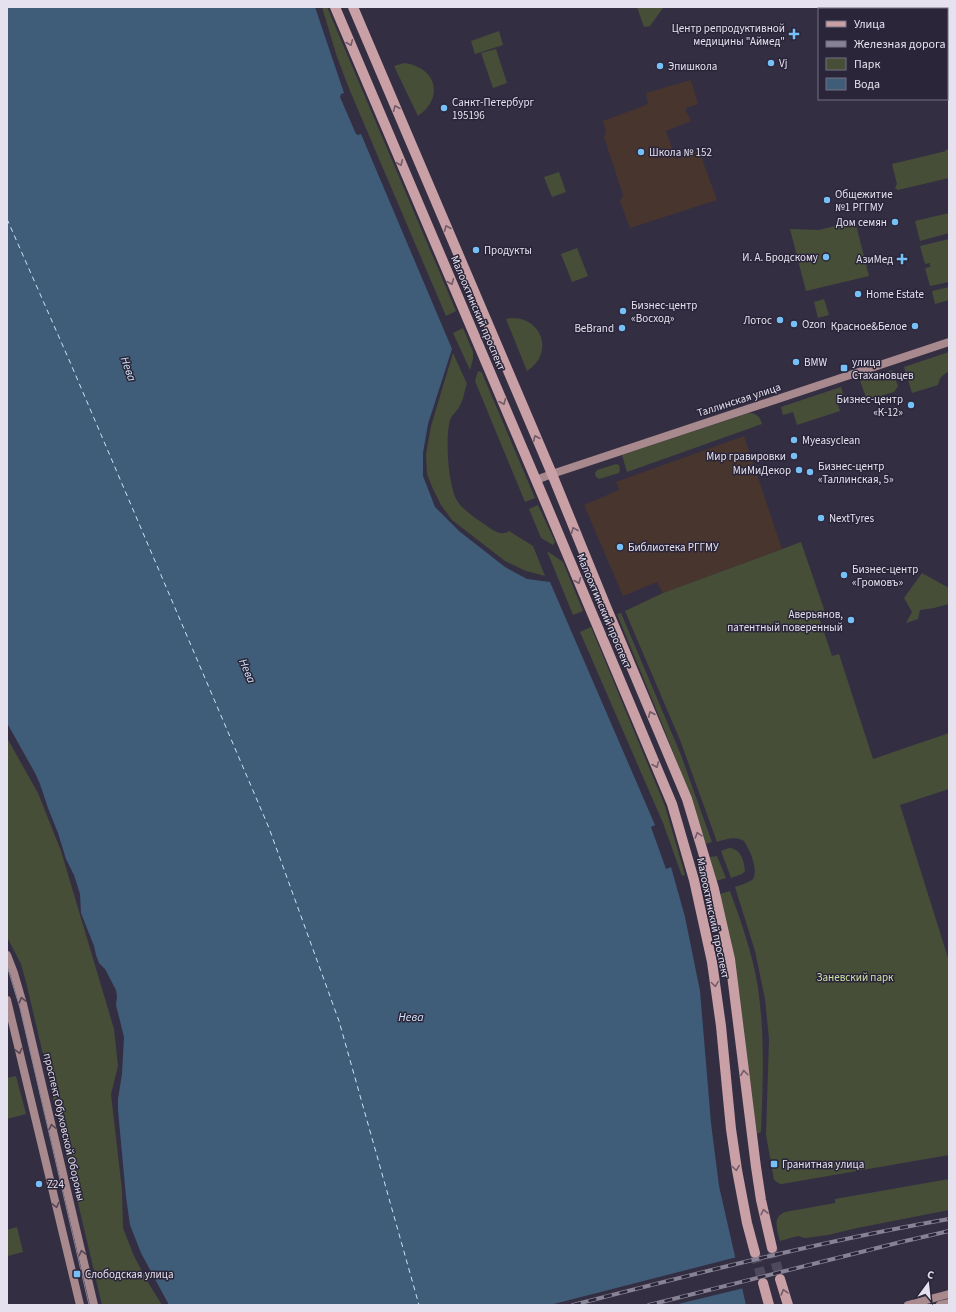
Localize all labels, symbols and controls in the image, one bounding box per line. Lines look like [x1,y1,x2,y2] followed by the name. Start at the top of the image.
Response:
[818,8,948,100] legend
[854,16,885,33] text: Улица
[672,21,785,49] place label: Центр репродуктивной медицины "Аймед"
[788,28,800,40] marker: Центр репродуктивной медицины "Аймед"
[854,36,946,53] text: Железная дорога
[345,40,353,47] one-way arrow
[779,56,787,71] place label: Vj
[854,56,880,73] text: Парк
[766,58,776,68] marker: Vj
[668,59,717,74] place label: Эпишкола
[655,61,665,71] marker: Эпишкола
[854,76,880,93] text: Вода
[452,95,535,123] place label: Санкт-Петербург 195196
[439,103,449,113] marker: Санкт-Петербург 195196
[393,105,401,112] one-way arrow
[649,145,712,160] place label: Школа № 152
[636,147,646,157] marker: Школа № 152
[396,159,404,166] one-way arrow
[835,187,893,215] place label: Общежитие №1 РГГМУ
[822,195,832,205] marker: Общежитие №1 РГГМУ
[836,215,887,230] place label: Дом семян
[890,217,900,227] marker: Дом семян
[444,224,452,232] one-way arrow
[484,243,532,258] place label: Продукты
[471,245,481,255] marker: Продукты
[742,250,818,265] place label: И. А. Бродскому
[821,252,831,262] marker: И. А. Бродскому
[856,252,893,267] place label: АзиМед
[447,253,509,373] street label: Малоохтинский проспект
[896,253,908,265] marker: АзиМед
[447,279,455,286] one-way arrow
[866,287,925,302] place label: Home Estate
[853,289,863,299] marker: Home Estate
[631,298,697,326] place label: Бизнес-центр «Восход»
[618,306,628,316] marker: Бизнес-центр «Восход»
[743,313,772,328] place label: Лотос
[775,315,785,325] marker: Лотос
[802,317,826,332] place label: Ozon
[789,319,799,329] marker: Ozon
[831,319,908,334] place label: Красное&Белое
[574,321,614,336] place label: BeBrand
[910,321,920,331] marker: Красное&Белое
[617,323,627,333] marker: BeBrand
[116,354,141,384] water label: Нева
[804,355,827,370] place label: BMW
[852,355,914,383] place label: улица Стахановцев
[791,357,801,367] marker: BMW
[839,363,849,373] marker: улица Стахановцев
[695,379,783,421] street label: Таллинская улица
[837,392,903,420] place label: Бизнес-центр «К-12»
[498,398,506,405] one-way arrow
[906,400,916,410] marker: Бизнес-центр «К-12»
[802,433,860,448] place label: Myeasyclean
[533,434,541,441] one-way arrow
[789,435,799,445] marker: Myeasyclean
[706,449,786,464] place label: Мир гравировки
[789,451,799,461] marker: Мир гравировки
[818,459,894,487] place label: Бизнес-центр «Таллинская, 5»
[733,463,791,478] place label: МиМиДекор
[794,465,804,475] marker: МиМиДекор
[805,467,815,477] marker: Бизнес-центр «Таллинская, 5»
[829,511,875,526] place label: NextTyres
[816,513,826,523] marker: NextTyres
[571,526,579,533] one-way arrow
[628,540,719,555] place label: Библиотека РГГМУ
[615,542,625,552] marker: Библиотека РГГМУ
[573,551,635,671] street label: Малоохтинский проспект
[852,562,918,590] place label: Бизнес-центр «Громовъ»
[839,570,849,580] marker: Бизнес-центр «Громовъ»
[573,576,581,584] one-way arrow
[727,607,843,635] place label: Аверьянов, патентный поверенный
[846,615,856,625] marker: Аверьянов, патентный поверенный
[234,656,260,686] water label: Нева
[648,711,656,719] one-way arrow
[651,761,659,768] one-way arrow
[694,832,703,839] one-way arrow
[693,856,733,980] street label: Малоохтинский проспект
[816,970,894,985] park label: Заневский парк
[710,981,719,987] one-way arrow
[19,997,27,1004] one-way arrow
[398,1009,424,1026] water label: Нева
[15,1048,23,1055] one-way arrow
[40,1052,88,1202] street label: проспект Обуховской Обороны
[740,1069,749,1076] one-way arrow
[49,1124,57,1130] one-way arrow
[782,1157,864,1172] place label: Гранитная улица
[769,1159,779,1169] marker: Гранитная улица
[731,1165,740,1171] one-way arrow
[47,1177,64,1192] place label: Z24
[34,1179,44,1189] marker: Z24
[51,1201,60,1208] one-way arrow
[761,1209,769,1215] one-way arrow
[78,1250,87,1257] one-way arrow
[908,1264,948,1304] north arrow
[85,1267,174,1282] place label: Слободская улица
[925,1267,936,1283] text: С
[72,1269,82,1279] marker: Слободская улица
[780,1289,789,1296] one-way arrow

